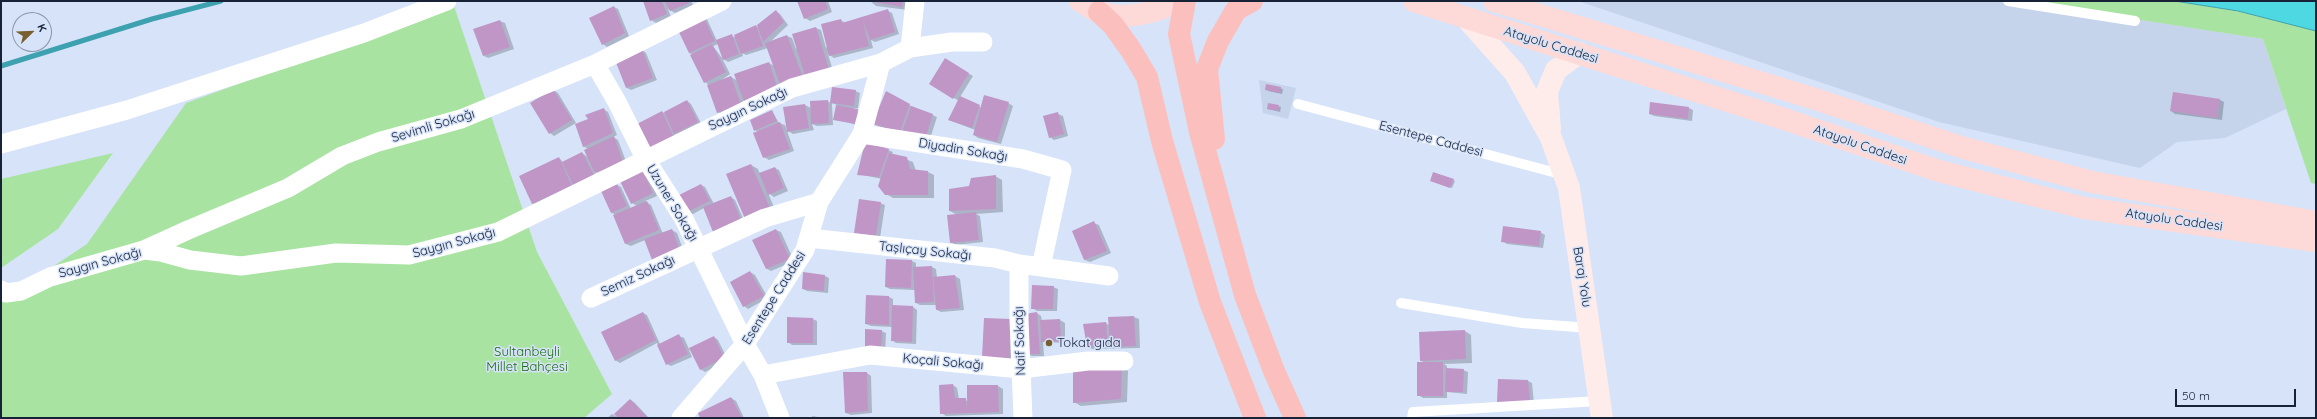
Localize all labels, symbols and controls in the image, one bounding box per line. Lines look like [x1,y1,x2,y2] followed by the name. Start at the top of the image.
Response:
[12,12,52,52] north arrow
[34,22,50,34] text: K
[1502,23,1600,67] street label: Atayolu Caddesi
[706,84,790,134] street label: Saygın Sokağı
[389,106,477,146] street label: Sevimli Sokağı
[1377,118,1485,160] street label: Esentepe Caddesi
[1811,122,1909,168] street label: Atayolu Caddesi
[917,135,1009,165] street label: Diyadin Sokağı
[643,162,701,244] street label: Uzuner Sokağı
[2124,205,2224,235] street label: Atayolu Caddesi
[411,224,497,262] street label: Saygın Sokağı
[878,238,972,264] street label: Taşlıçay Sokağı
[57,244,143,282] street label: Saygın Sokağı
[1570,246,1594,308] street label: Baraj Yolu
[739,248,809,348] street label: Esentepe Caddesi
[598,252,678,300] street label: Semiz Sokağı
[1011,306,1029,376] street label: Naif Sokağı
[1057,335,1121,351] place label: Tokat gıda
[1044,338,1054,348] marker: Tokat gıda
[486,344,568,375] park label: Sultanbeyli Millet Bahçesi
[902,351,984,373] street label: Koçali Sokağı
[2177,381,2298,407] scale bar
[2182,388,2210,403] text: 50 m

